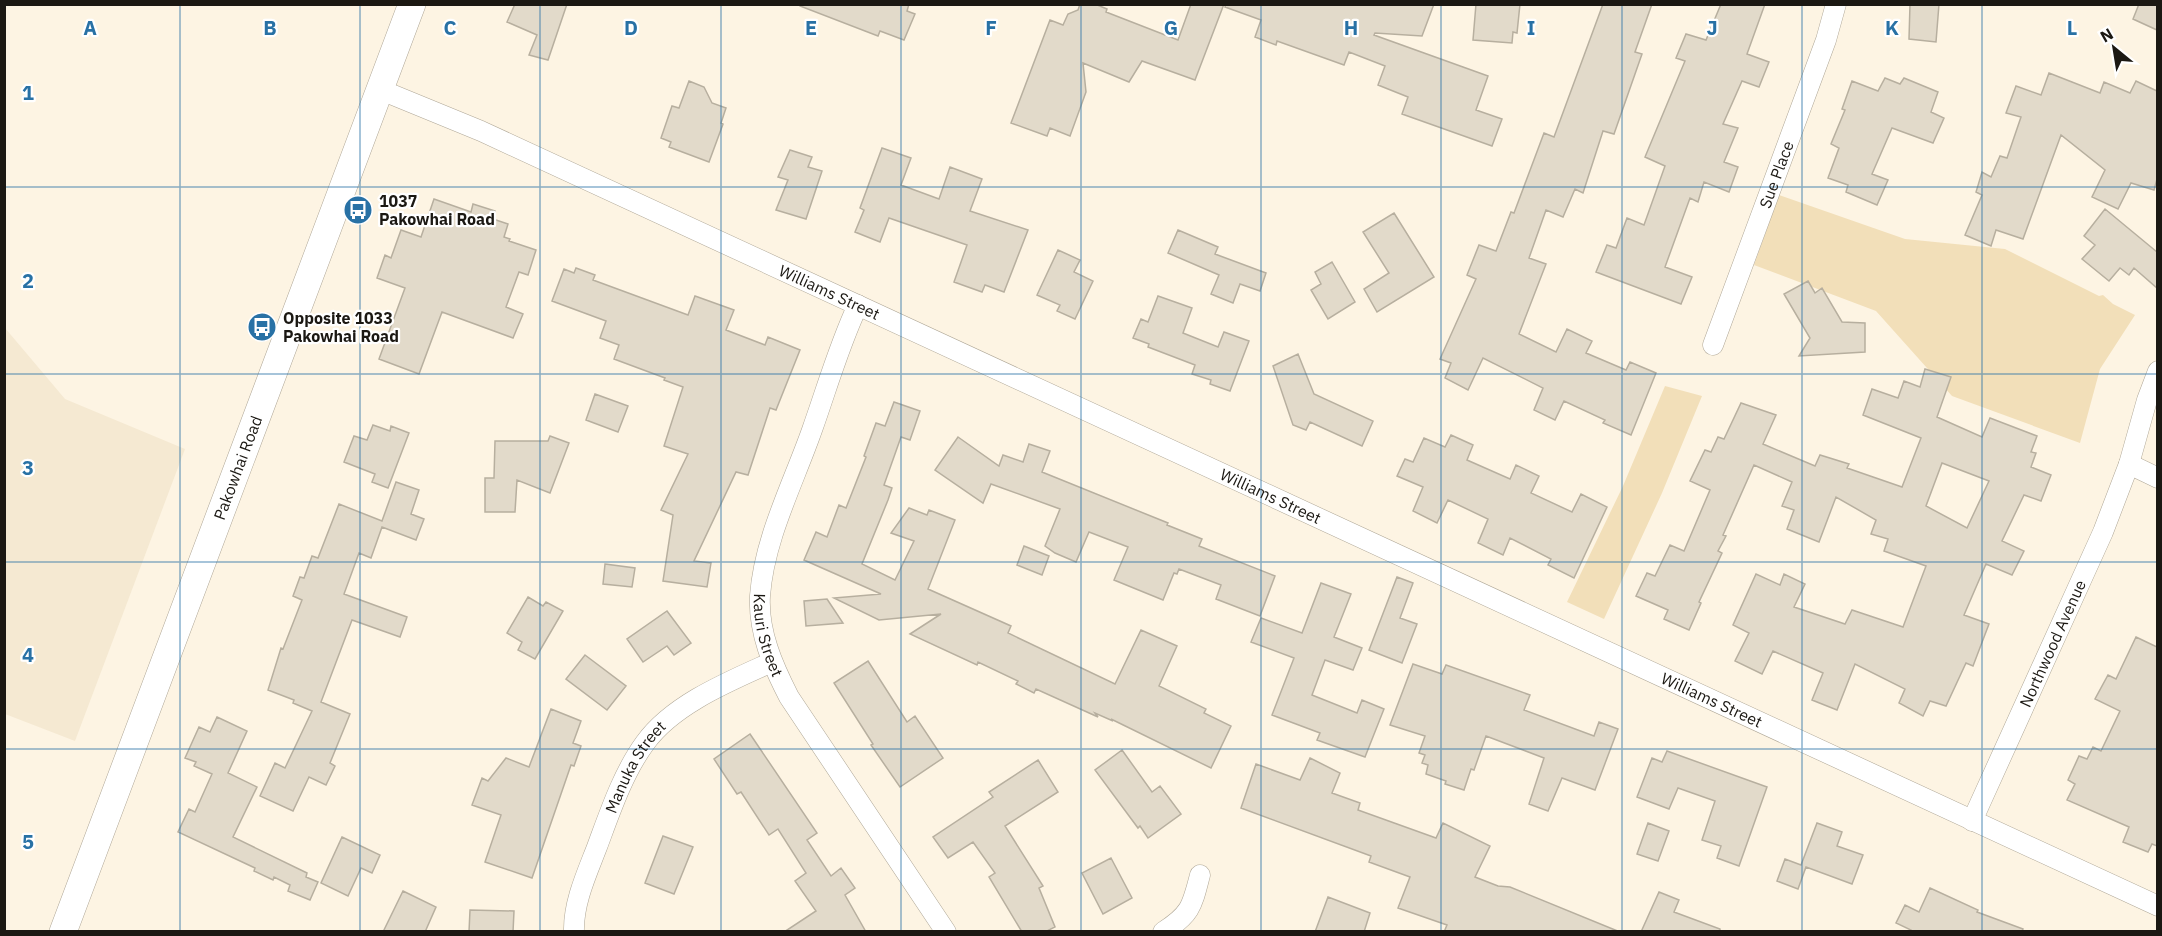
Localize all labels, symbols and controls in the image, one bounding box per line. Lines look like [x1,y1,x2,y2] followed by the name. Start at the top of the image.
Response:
[83,14,97,41] text: A
[263,14,277,41] text: B
[443,14,457,41] text: C
[624,14,638,41] text: D
[805,14,817,41] text: E
[985,14,997,41] text: F
[1164,14,1178,41] text: G
[1344,14,1358,41] text: H
[1527,14,1535,41] text: I
[1706,14,1718,41] text: J
[1885,14,1899,41] text: K
[2067,14,2077,41] text: L
[2084,18,2144,78] north arrow
[2096,23,2117,47] text: N
[22,79,34,106] text: 1
[1755,138,1798,211] street label: Sue Place
[379,191,495,229] place label: 1037 Pakowhai Road
[342,194,374,226] bus stop icon: 1037 Pakowhai Road
[776,260,883,324] street label: Williams Street
[22,267,34,294] text: 2
[283,308,399,346] place label: Opposite 1033 Pakowhai Road
[246,311,278,343] bus stop icon: Opposite 1033 Pakowhai Road
[209,413,266,523] street label: Pakowhai Road
[22,454,34,481] text: 3
[1217,464,1324,528] street label: Williams Street
[2015,576,2090,710] street label: Northwood Avenue
[750,593,788,680] street label: Kauri Street
[22,641,34,668] text: 4
[1658,668,1765,732] street label: Williams Street
[601,716,670,816] street label: Manuka Street
[22,828,34,855] text: 5

